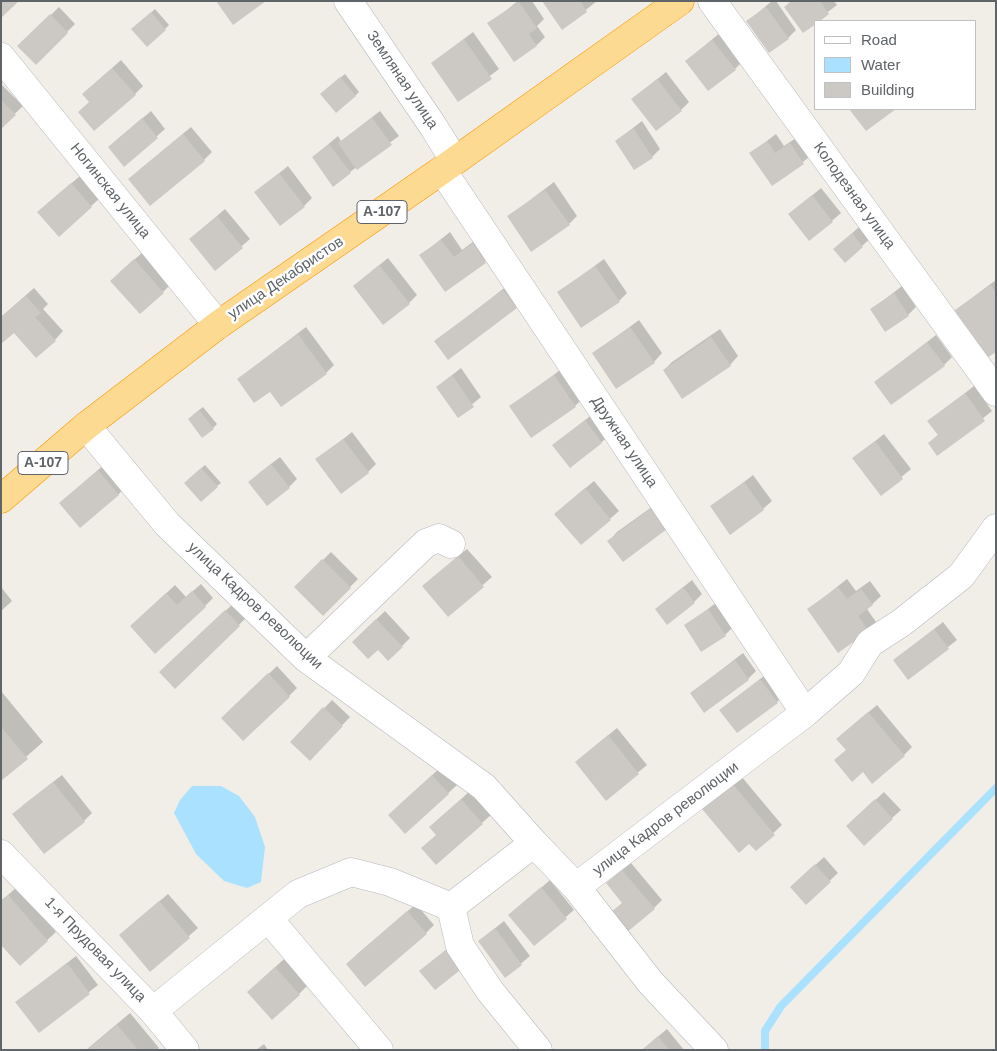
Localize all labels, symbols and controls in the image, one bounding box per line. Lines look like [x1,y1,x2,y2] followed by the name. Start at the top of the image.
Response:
[814,20,977,110] legend
[362,27,442,133] street label: Земляная улица
[861,31,897,48] text: Road
[861,56,900,73] text: Water
[861,81,914,98] text: Building
[809,139,899,253] street label: Колодезная улица
[66,140,154,242] street label: Ногинская улица
[357,200,407,223] road number: А-107
[225,233,347,323] street label: улица Декабристов
[587,393,661,491] street label: Дружная улица
[18,452,68,474] road number: А-107
[184,539,326,673] street label: улица Кадров революции
[590,758,742,880] street label: улица Кадров революции
[40,894,150,1006] street label: 1-я Прудовая улица

